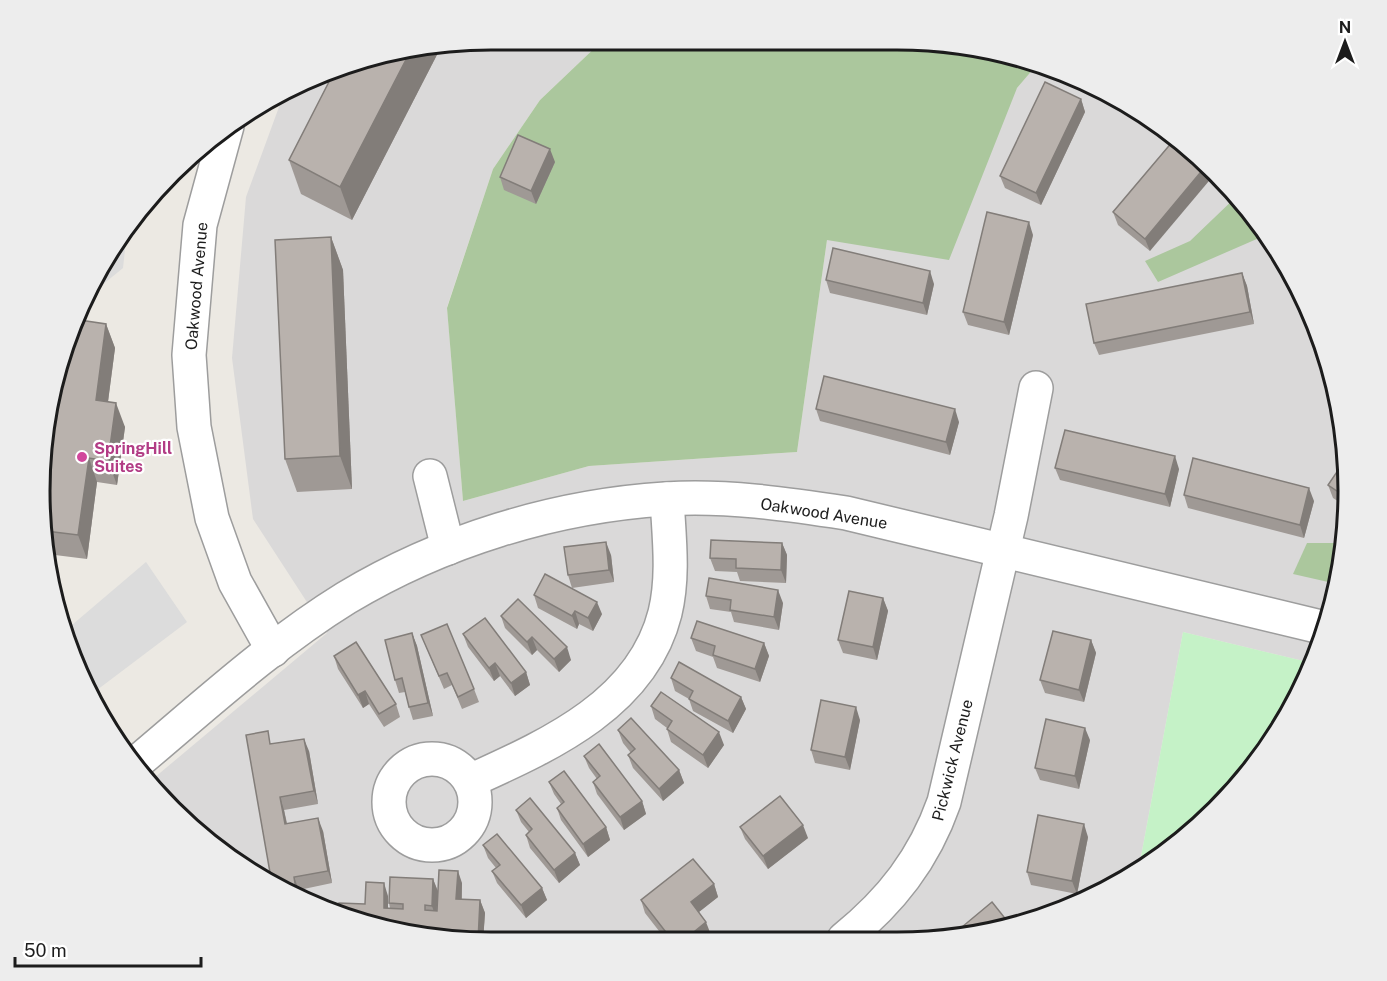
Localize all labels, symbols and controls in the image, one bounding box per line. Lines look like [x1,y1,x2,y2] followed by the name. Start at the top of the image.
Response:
[1315,12,1375,72] north arrow
[1339,18,1351,37] text: N
[181,221,212,351] street label: Oakwood Avenue
[94,439,172,476] place label: SpringHill Suites
[75,450,89,464] marker: SpringHill Suites
[759,494,889,533] street label: Oakwood Avenue
[928,697,977,823] street label: Pickwick Avenue
[15,930,201,968] scale bar
[24,940,67,961] text: 50 m

